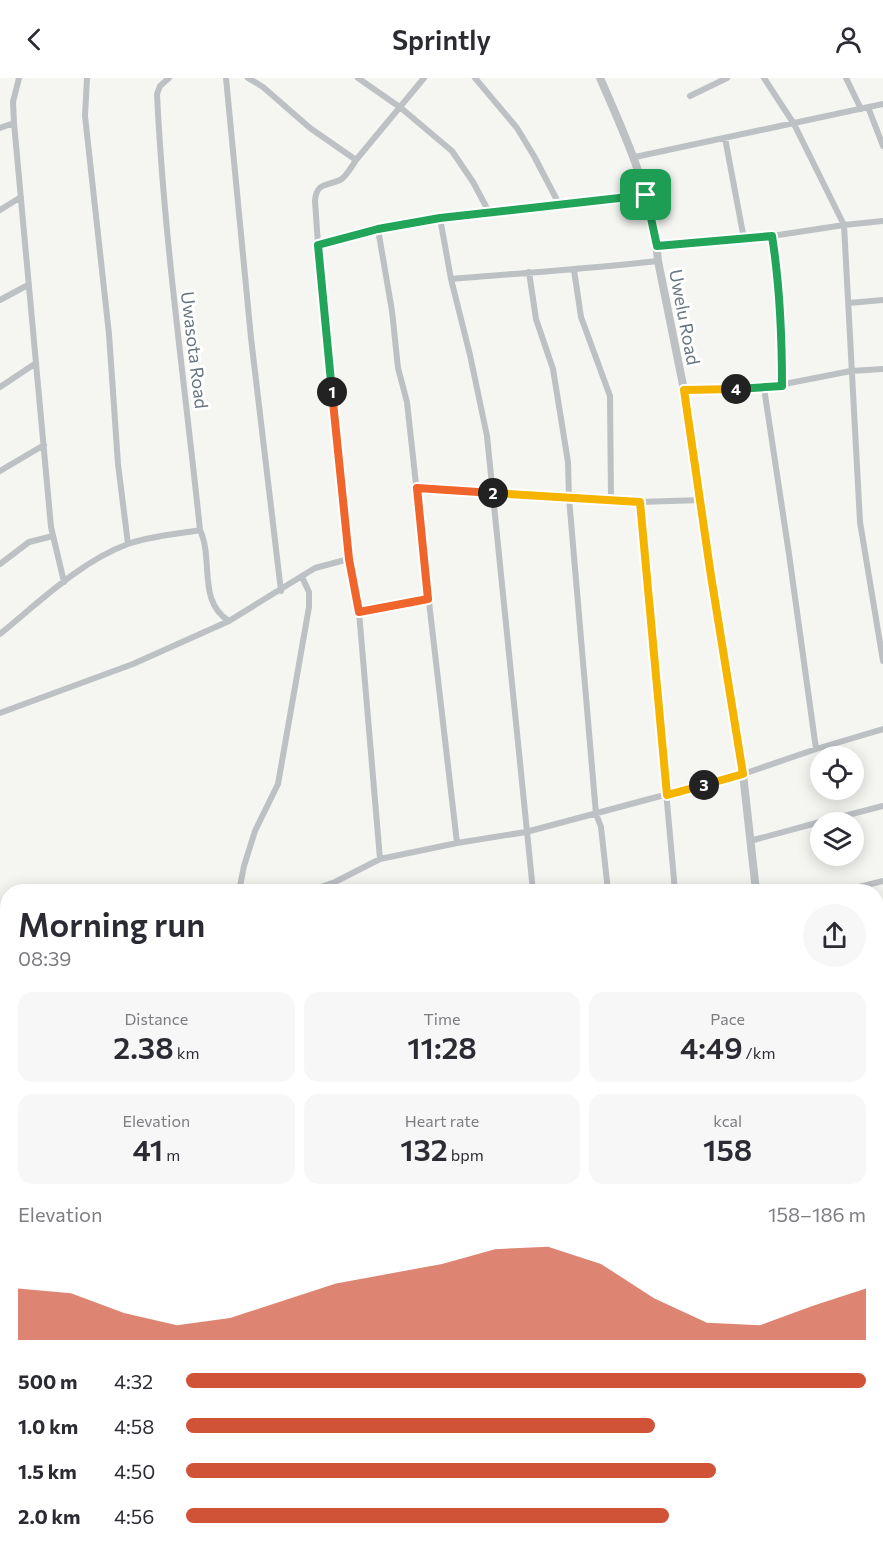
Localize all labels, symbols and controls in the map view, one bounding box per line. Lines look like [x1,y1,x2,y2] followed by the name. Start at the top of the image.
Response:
[18,23,51,56] icon: back
[392,23,491,56] text: Sprintly
[832,23,865,56] icon: person
[620,169,671,220] pin
[629,178,662,211] icon: arrive
[665,267,705,367] street label: Uwelu Road
[177,290,213,410] street label: Uwasota Road
[721,374,751,404] pin: 4
[317,377,347,407] pin: 1
[731,379,741,398] text: 4
[328,382,336,401] text: 1
[478,478,508,508] pin: 2
[488,483,498,502] text: 2
[810,746,864,866] map controls
[810,746,864,800] button: locate
[689,770,719,800] pin: 3
[699,775,709,794] text: 3
[810,812,864,866] button: layers
[18,903,205,944] text: Morning run
[803,904,866,967] button: share
[18,946,71,970] text: 08:39
[125,1009,188,1028] text: Distance
[424,1009,460,1028] text: Time
[710,1009,745,1028] text: Pace
[113,1028,174,1065] text: 2.38
[407,1028,477,1065] text: 11:28
[680,1028,743,1065] text: 4:49
[174,1043,199,1062] text: km
[743,1043,775,1062] text: /km
[123,1111,190,1130] text: Elevation
[405,1111,479,1130] text: Heart rate
[713,1111,742,1130] text: kcal
[132,1130,163,1167] text: 41
[400,1130,448,1167] text: 132
[703,1130,752,1167] text: 158
[163,1145,180,1164] text: m
[448,1145,484,1164] text: bpm
[18,1202,103,1226] text: Elevation
[768,1202,866,1226] text: 158–186 m
[18,1369,78,1393] text: 500 m
[114,1369,153,1393] text: 4:32
[18,1414,78,1438] text: 1.0 km
[114,1414,154,1438] text: 4:58
[18,1459,77,1483] text: 1.5 km
[114,1459,155,1483] text: 4:50
[18,1504,80,1528] text: 2.0 km
[114,1504,154,1528] text: 4:56

